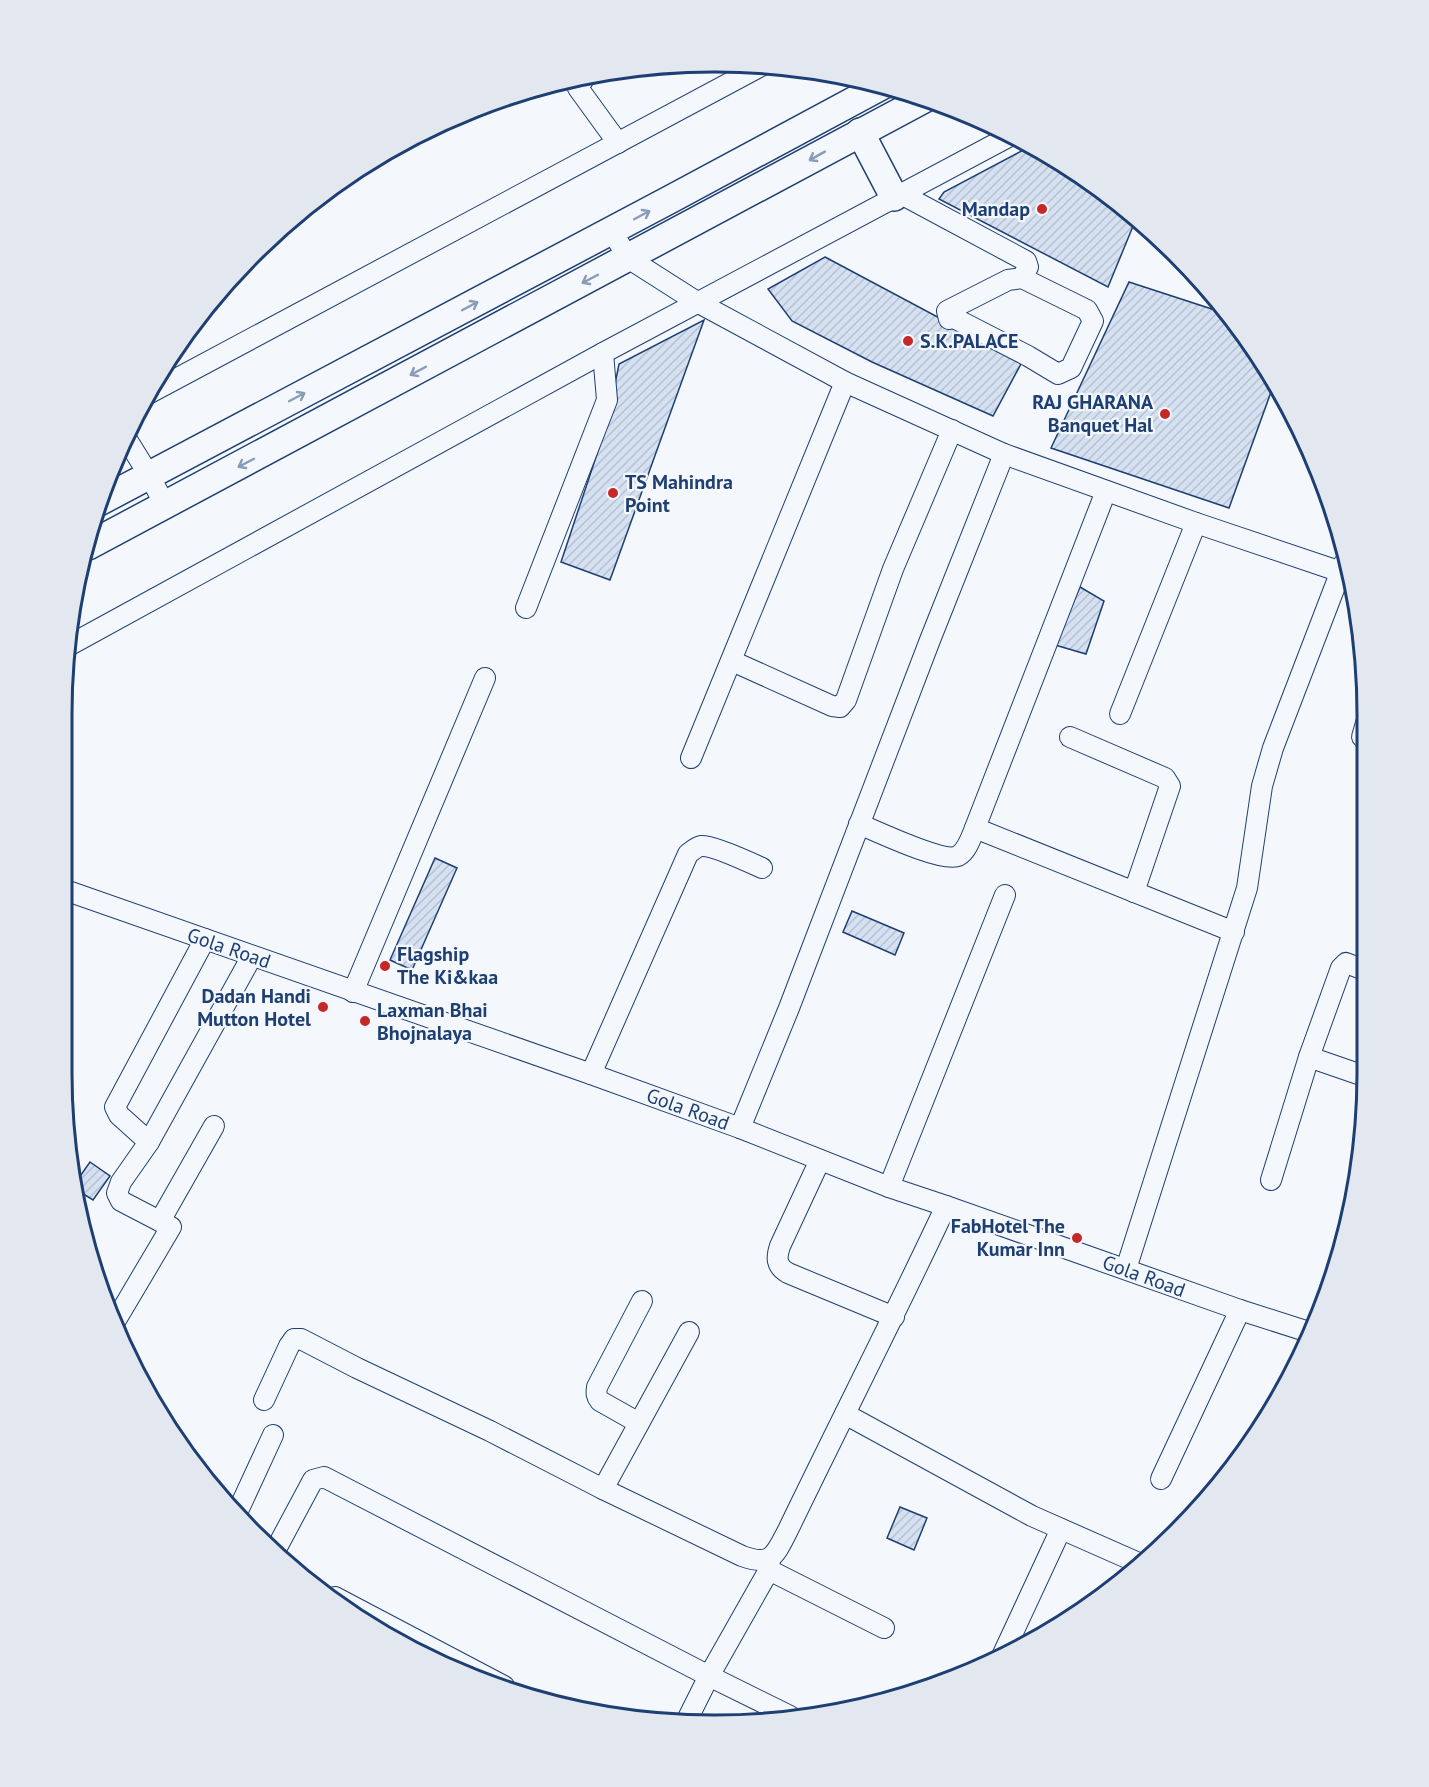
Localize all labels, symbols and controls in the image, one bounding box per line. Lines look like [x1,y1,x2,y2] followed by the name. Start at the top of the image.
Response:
[808,151,826,162] one-way arrow
[962,196,1030,222] place label: Mandap
[1035,202,1049,216] marker: Mandap
[633,209,650,221] one-way arrow
[582,273,599,285] one-way arrow
[460,300,478,311] one-way arrow
[920,328,1018,354] place label: S.K.PALACE
[901,334,915,348] marker: S.K.PALACE
[410,365,427,377] one-way arrow
[1032,389,1154,438] place label: RAJ GHARANA Banquet Hal
[288,391,305,403] one-way arrow
[1158,407,1172,421] marker: RAJ GHARANA Banquet Hal
[238,457,255,469] one-way arrow
[625,469,733,518] place label: TS Mahindra Point
[606,486,620,500] marker: TS Mahindra Point
[184,922,274,974] street label: Gola Road
[397,941,498,990] place label: Flagship The Ki&kaa
[378,959,392,973] marker: Flagship The Ki&kaa
[197,983,311,1032] place label: Dadan Handi Mutton Hotel
[377,997,488,1046] place label: Laxman Bhai Bhojnalaya
[316,1000,330,1014] marker: Dadan Handi Mutton Hotel
[358,1014,372,1028] marker: Laxman Bhai Bhojnalaya
[643,1082,733,1136] street label: Gola Road
[951,1213,1065,1262] place label: FabHotel The Kumar Inn
[1070,1231,1084,1245] marker: FabHotel The Kumar Inn
[1099,1249,1189,1303] street label: Gola Road

